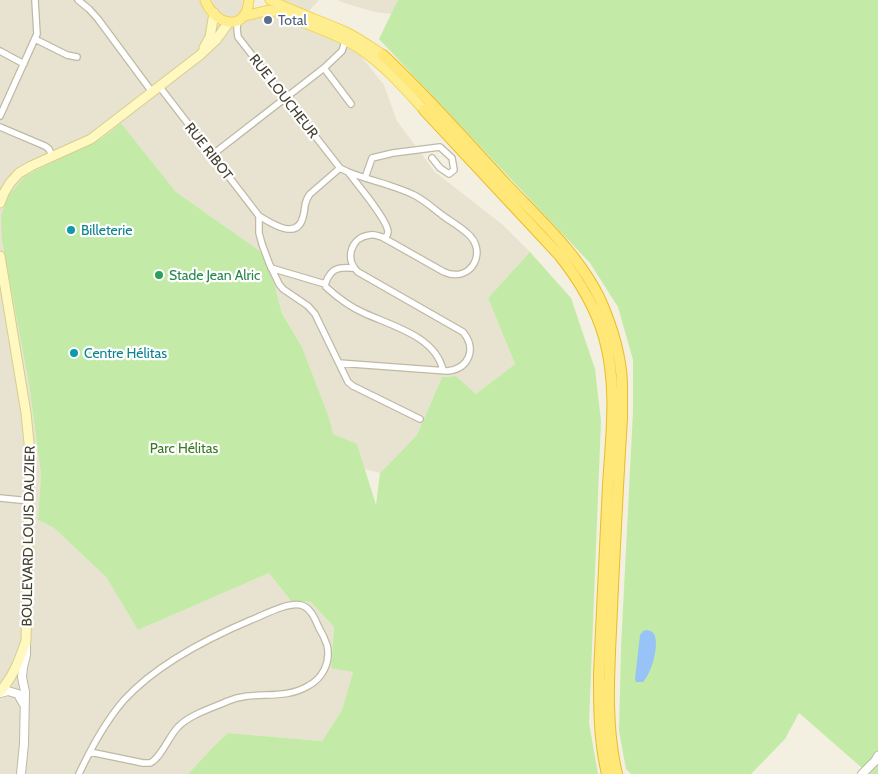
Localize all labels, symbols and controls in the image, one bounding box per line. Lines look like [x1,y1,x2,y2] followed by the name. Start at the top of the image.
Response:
[278,11,307,29] place label: Total
[262,14,274,26] marker: Total
[246,50,323,142] street label: RUE LOUCHEUR
[181,119,237,184] street label: RUE RIBOT
[81,221,132,239] place label: Billeterie
[65,224,77,236] marker: Billeterie
[169,266,260,284] place label: Stade Jean Alric
[153,269,165,281] marker: Stade Jean Alric
[84,344,167,362] place label: Centre Hélitas
[68,347,80,359] marker: Centre Hélitas
[150,439,219,457] park label: Parc Hélitas
[17,445,39,627] street label: BOULEVARD LOUIS DAUZIER

